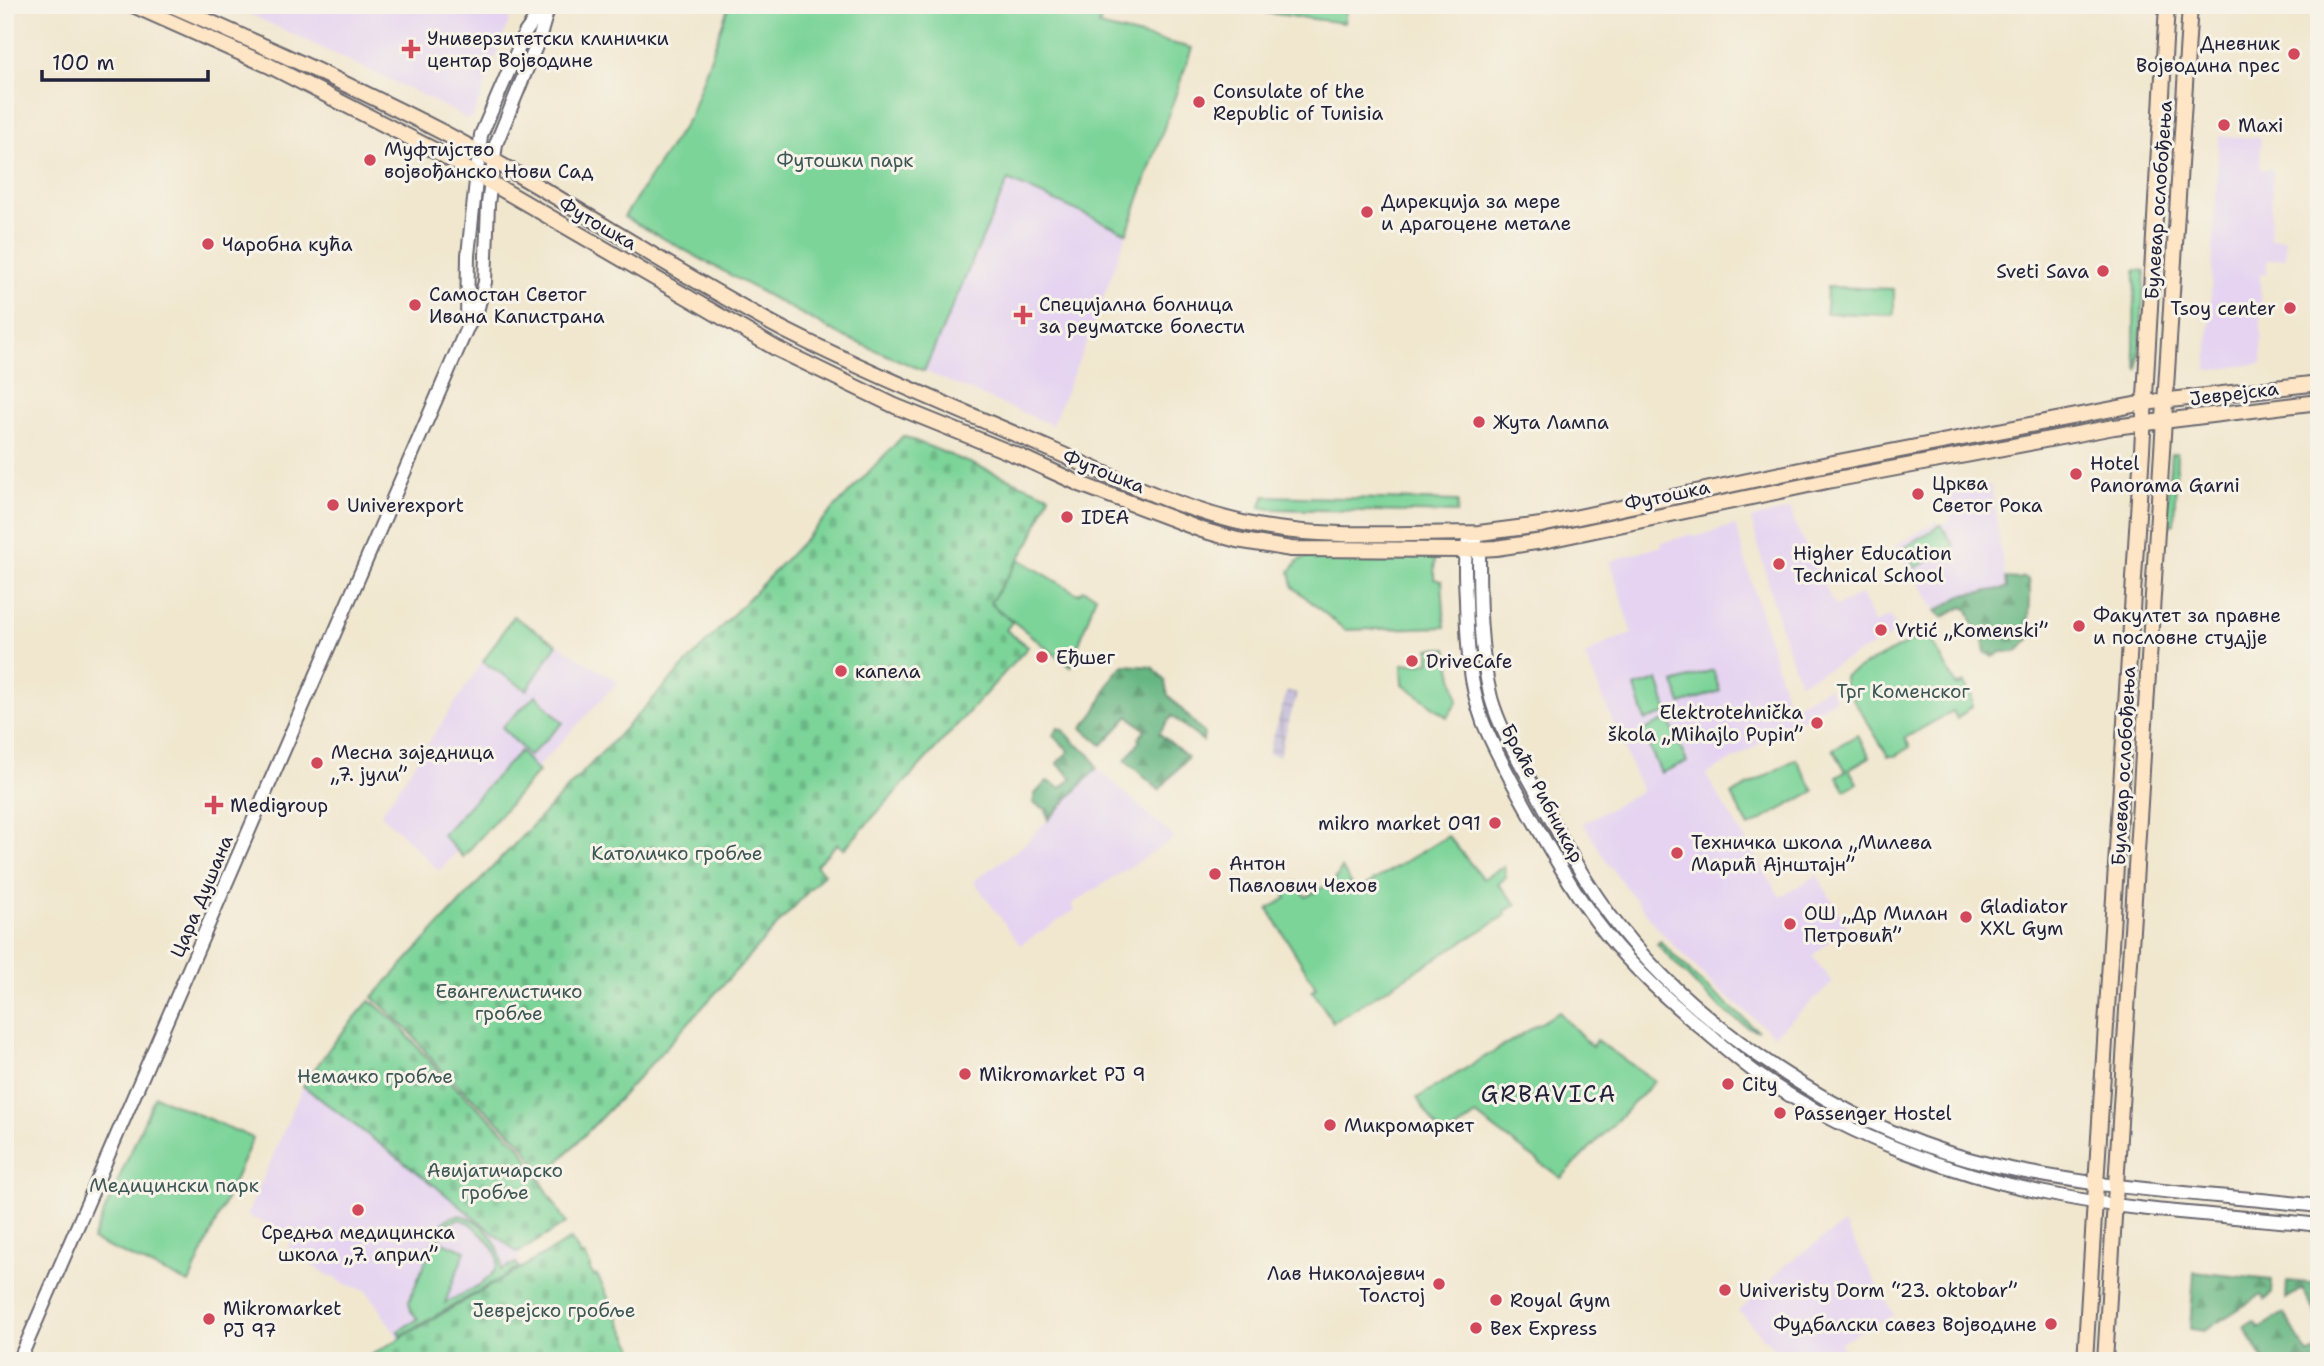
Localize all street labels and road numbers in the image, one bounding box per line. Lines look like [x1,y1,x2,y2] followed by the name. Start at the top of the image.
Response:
[2139,99,2178,300] street label: Булевар ослобођења
[554,191,642,256] street label: Футошка
[2188,376,2280,411] street label: Јеврејска
[1059,444,1149,499] street label: Футошка
[1622,474,1712,517] street label: Футошка
[2106,666,2141,866] street label: Булевар ослобођења
[1495,719,1590,867] street label: Браће Рибникар
[164,831,239,961] street label: Цара Душана

